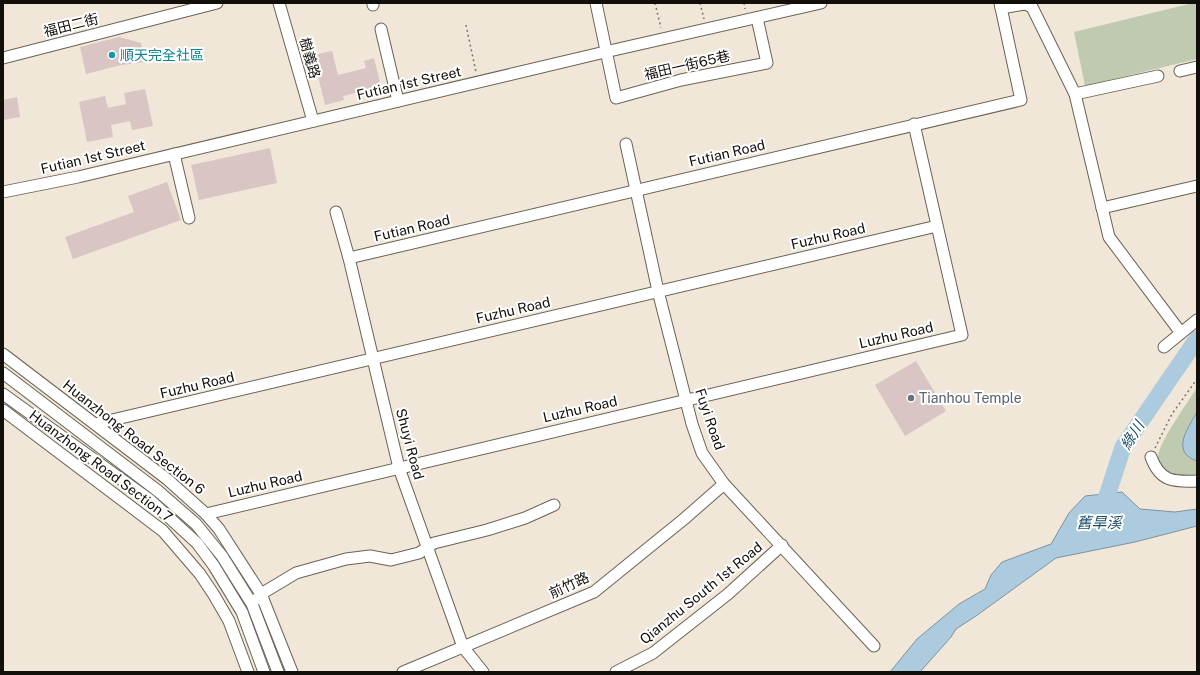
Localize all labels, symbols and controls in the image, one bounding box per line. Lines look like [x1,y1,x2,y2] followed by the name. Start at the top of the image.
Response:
[42,10,100,40] street label: 福田二街
[297,36,323,80] street label: 樹義路
[120,47,204,63] place label: 順天完全社區
[642,47,732,83] street label: 福田一街65巷
[107,50,117,60] marker: 順天完全社區
[355,63,463,103] street label: Futian 1st Street
[687,136,767,170] street label: Futian Road
[39,137,147,177] street label: Futian 1st Street
[372,211,452,245] street label: Futian Road
[789,220,867,252] street label: Fuzhu Road
[474,294,552,326] street label: Fuzhu Road
[857,319,935,351] street label: Luzhu Road
[158,369,236,401] street label: Fuzhu Road
[60,377,208,498] street label: Huanzhong Road Section 6
[692,386,728,452] street label: Fuyi Road
[919,390,1022,406] place label: Tianhou Temple
[541,393,619,425] street label: Luzhu Road
[906,393,916,403] marker: Tianhou Temple
[26,407,176,525] street label: Huanzhong Road Section 7
[393,407,427,481] street label: Shuyi Road
[1117,416,1148,452] water label: 綠川
[226,468,304,500] street label: Luzhu Road
[1076,514,1123,531] water label: 舊旱溪
[637,539,765,647] street label: Qianzhu South 1st Road
[547,569,591,601] street label: 前竹路

